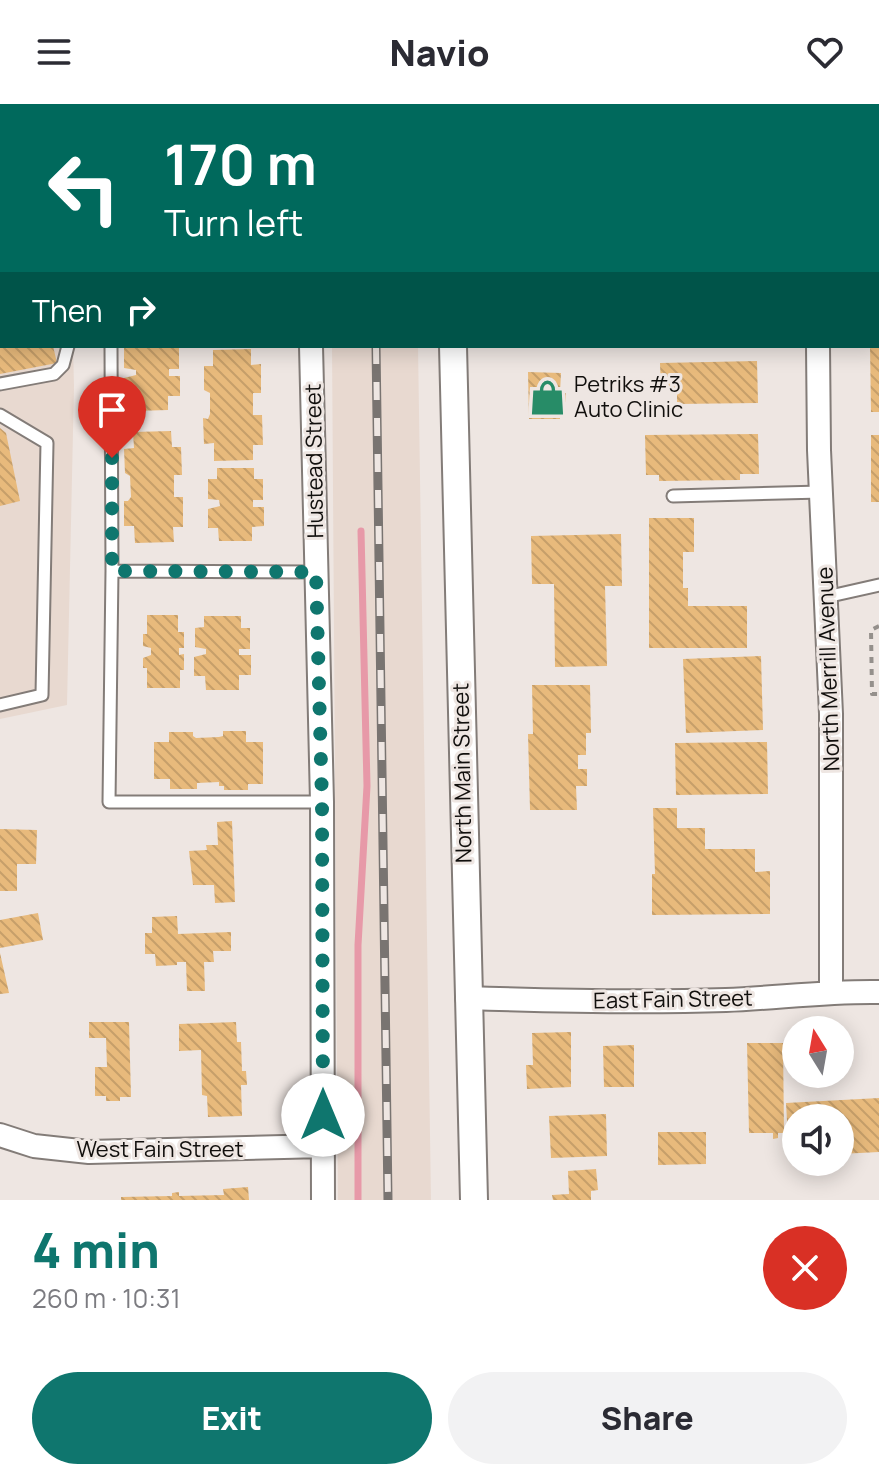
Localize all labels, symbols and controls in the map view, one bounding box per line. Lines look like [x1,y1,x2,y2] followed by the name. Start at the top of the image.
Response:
[389,28,490,77] text: Navio
[32,30,76,74] icon: menu
[803,30,847,74] icon: heart
[164,125,317,202] text: 170 m
[32,136,136,240] icon: left
[164,198,303,247] text: Turn left
[119,288,163,332] icon: right
[32,290,103,331] text: Then
[574,369,683,424] place label: Petriks #3 Auto Clinic
[78,376,146,458] pin
[529,378,567,416] shop icon: Petriks #3 Auto Clinic
[298,383,330,539] street label: Hustead Street
[90,388,134,432] icon: arrive
[809,566,847,772] street label: North Merrill Avenue
[445,682,479,863] street label: North Main Street
[593,983,753,1015] street label: East Fain Street
[782,1016,854,1088] north arrow
[782,1016,854,1176] map controls
[281,1073,365,1157] position arrow
[782,1104,854,1176] button: sound
[77,1134,244,1164] street label: West Fain Street
[32,1217,160,1282] text: 4 min
[763,1226,847,1310] button: close
[32,1280,181,1316] text: 260 m · 10:31
[32,1372,432,1464] button: Exit
[448,1372,847,1464] button: Share

